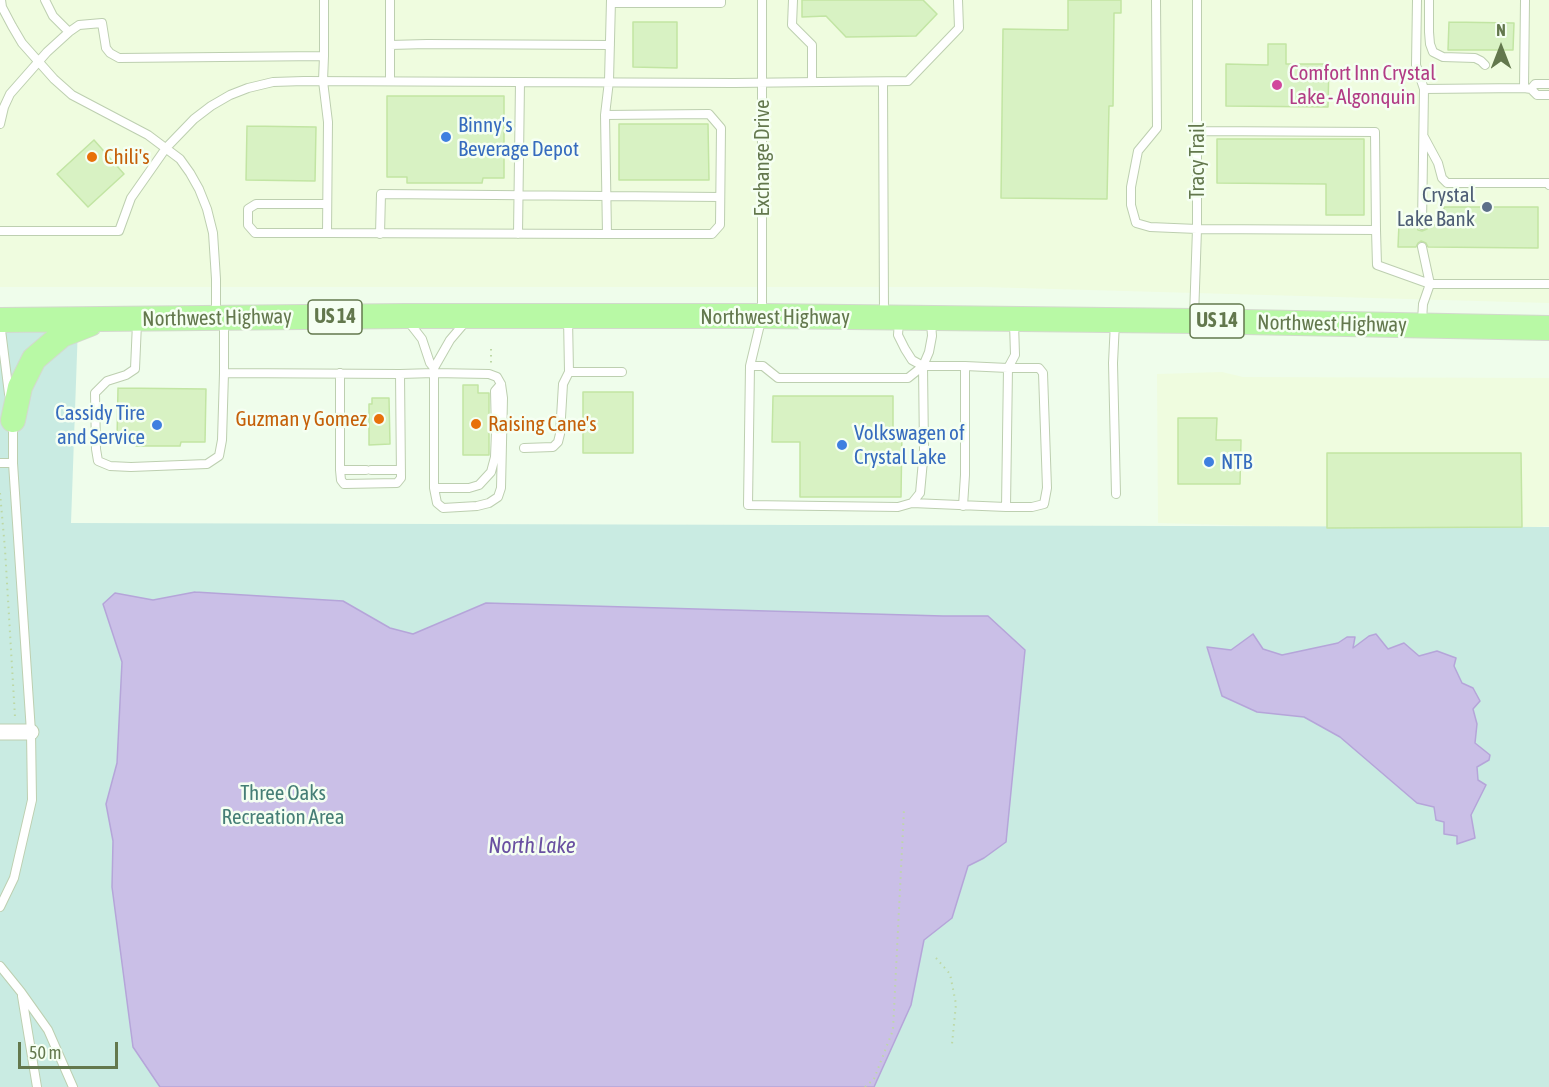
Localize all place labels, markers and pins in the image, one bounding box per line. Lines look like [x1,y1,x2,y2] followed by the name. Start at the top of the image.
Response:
[1289,60,1436,110] place label: Comfort Inn Crystal Lake - Algonquin
[1270,78,1284,92] marker: Comfort Inn Crystal Lake - Algonquin
[458,112,579,162] place label: Binny's Beverage Depot
[439,130,453,144] marker: Binny's Beverage Depot
[104,144,150,170] place label: Chili's
[85,150,99,164] marker: Chili's
[1397,182,1475,232] place label: Crystal Lake Bank
[1480,200,1494,214] marker: Crystal Lake Bank
[55,400,145,450] place label: Cassidy Tire and Service
[235,406,367,432] place label: Guzman y Gomez
[488,411,597,437] place label: Raising Cane's
[372,412,386,426] marker: Guzman y Gomez
[469,417,483,431] marker: Raising Cane's
[150,418,164,432] marker: Cassidy Tire and Service
[854,420,965,470] place label: Volkswagen of Crystal Lake
[835,438,849,452] marker: Volkswagen of Crystal Lake
[1221,449,1253,475] place label: NTB
[1202,455,1216,469] marker: NTB

